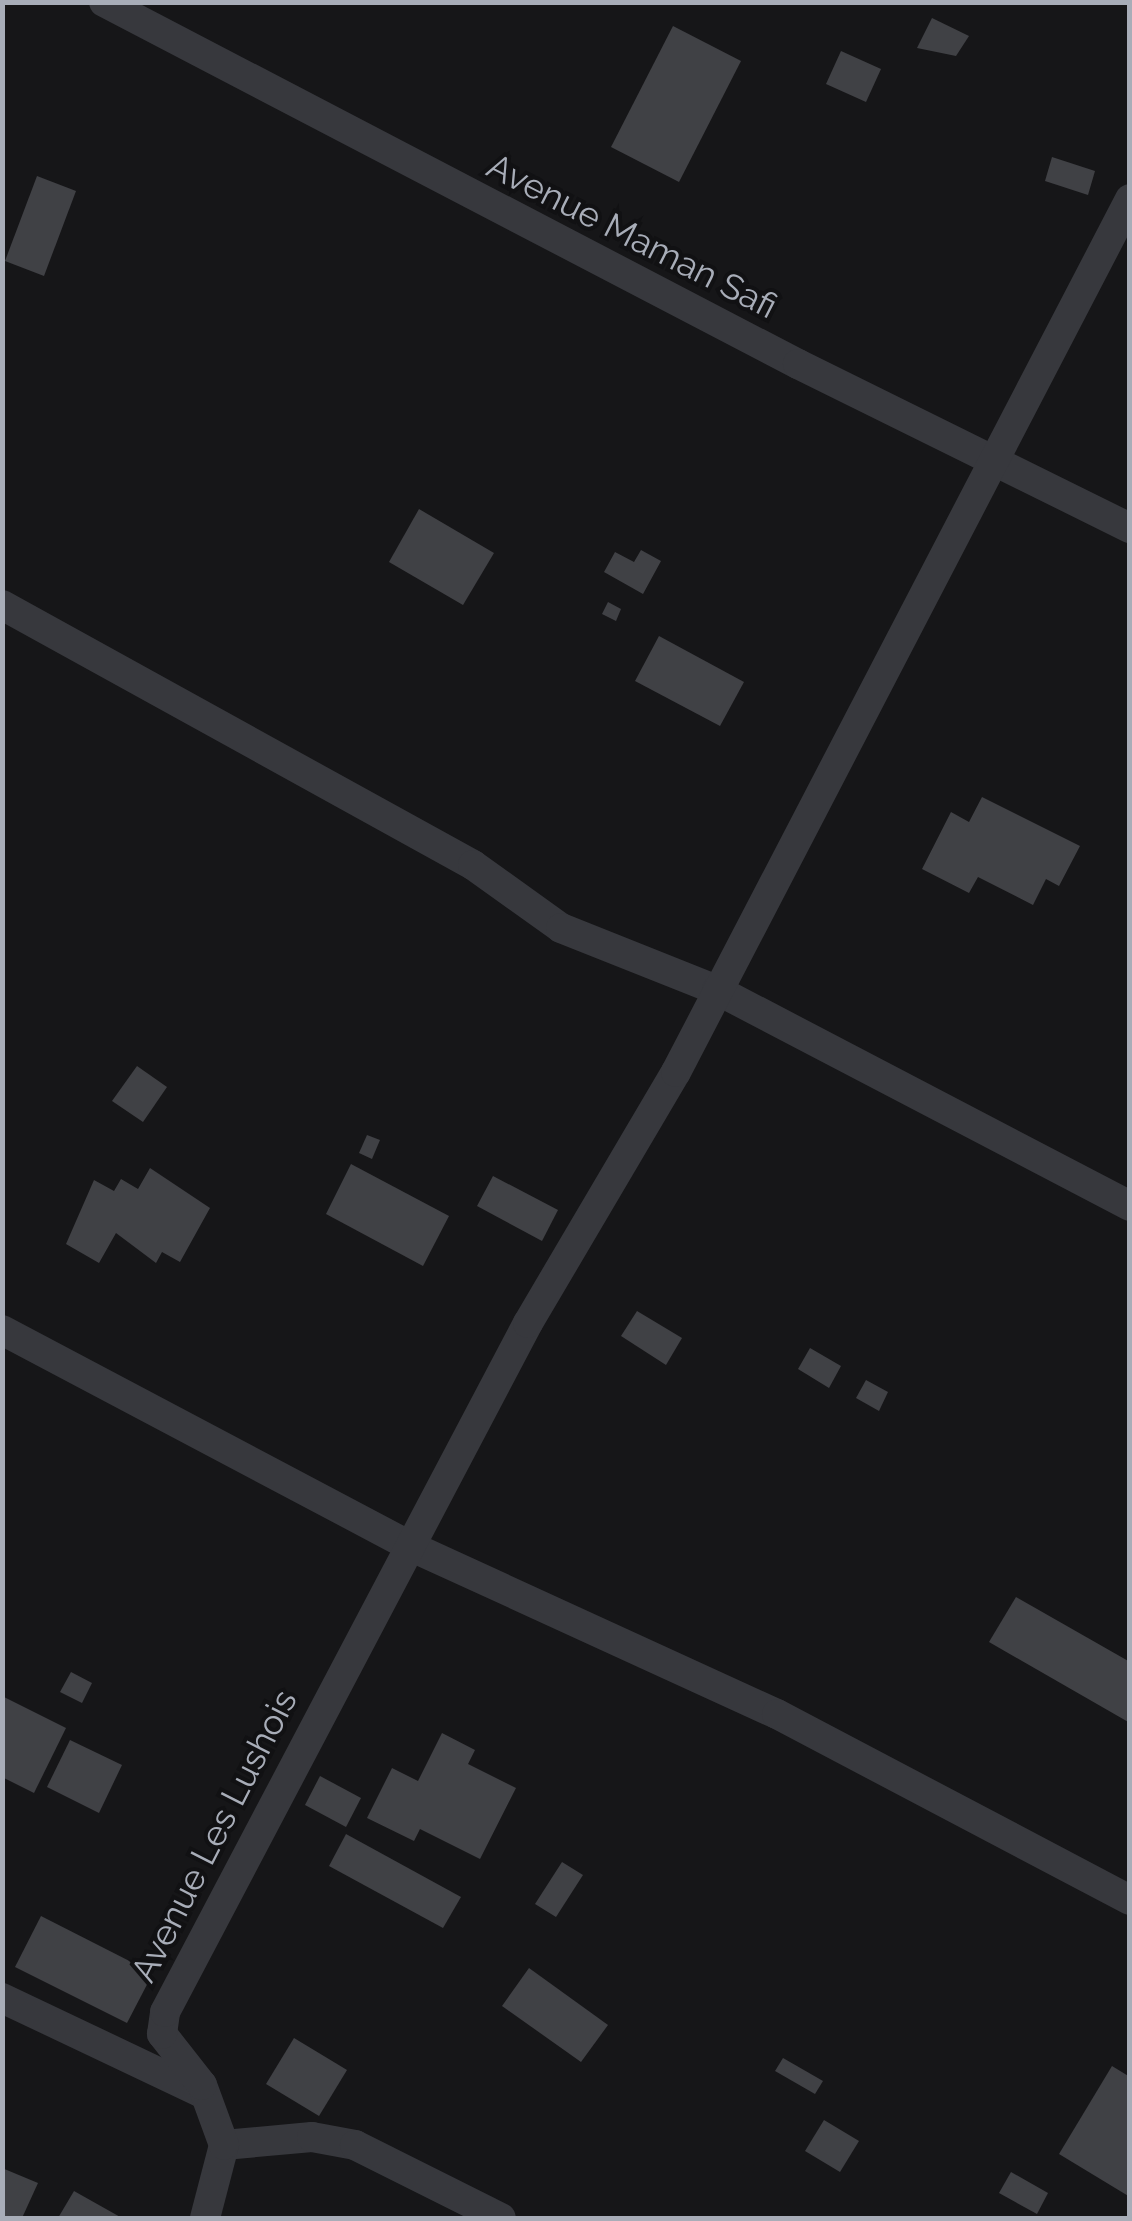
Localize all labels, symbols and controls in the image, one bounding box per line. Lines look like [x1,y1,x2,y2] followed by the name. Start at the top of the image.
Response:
[480,145,784,327] street label: Avenue Maman Safi
[122,1683,306,1989] street label: Avenue Les Lushois

